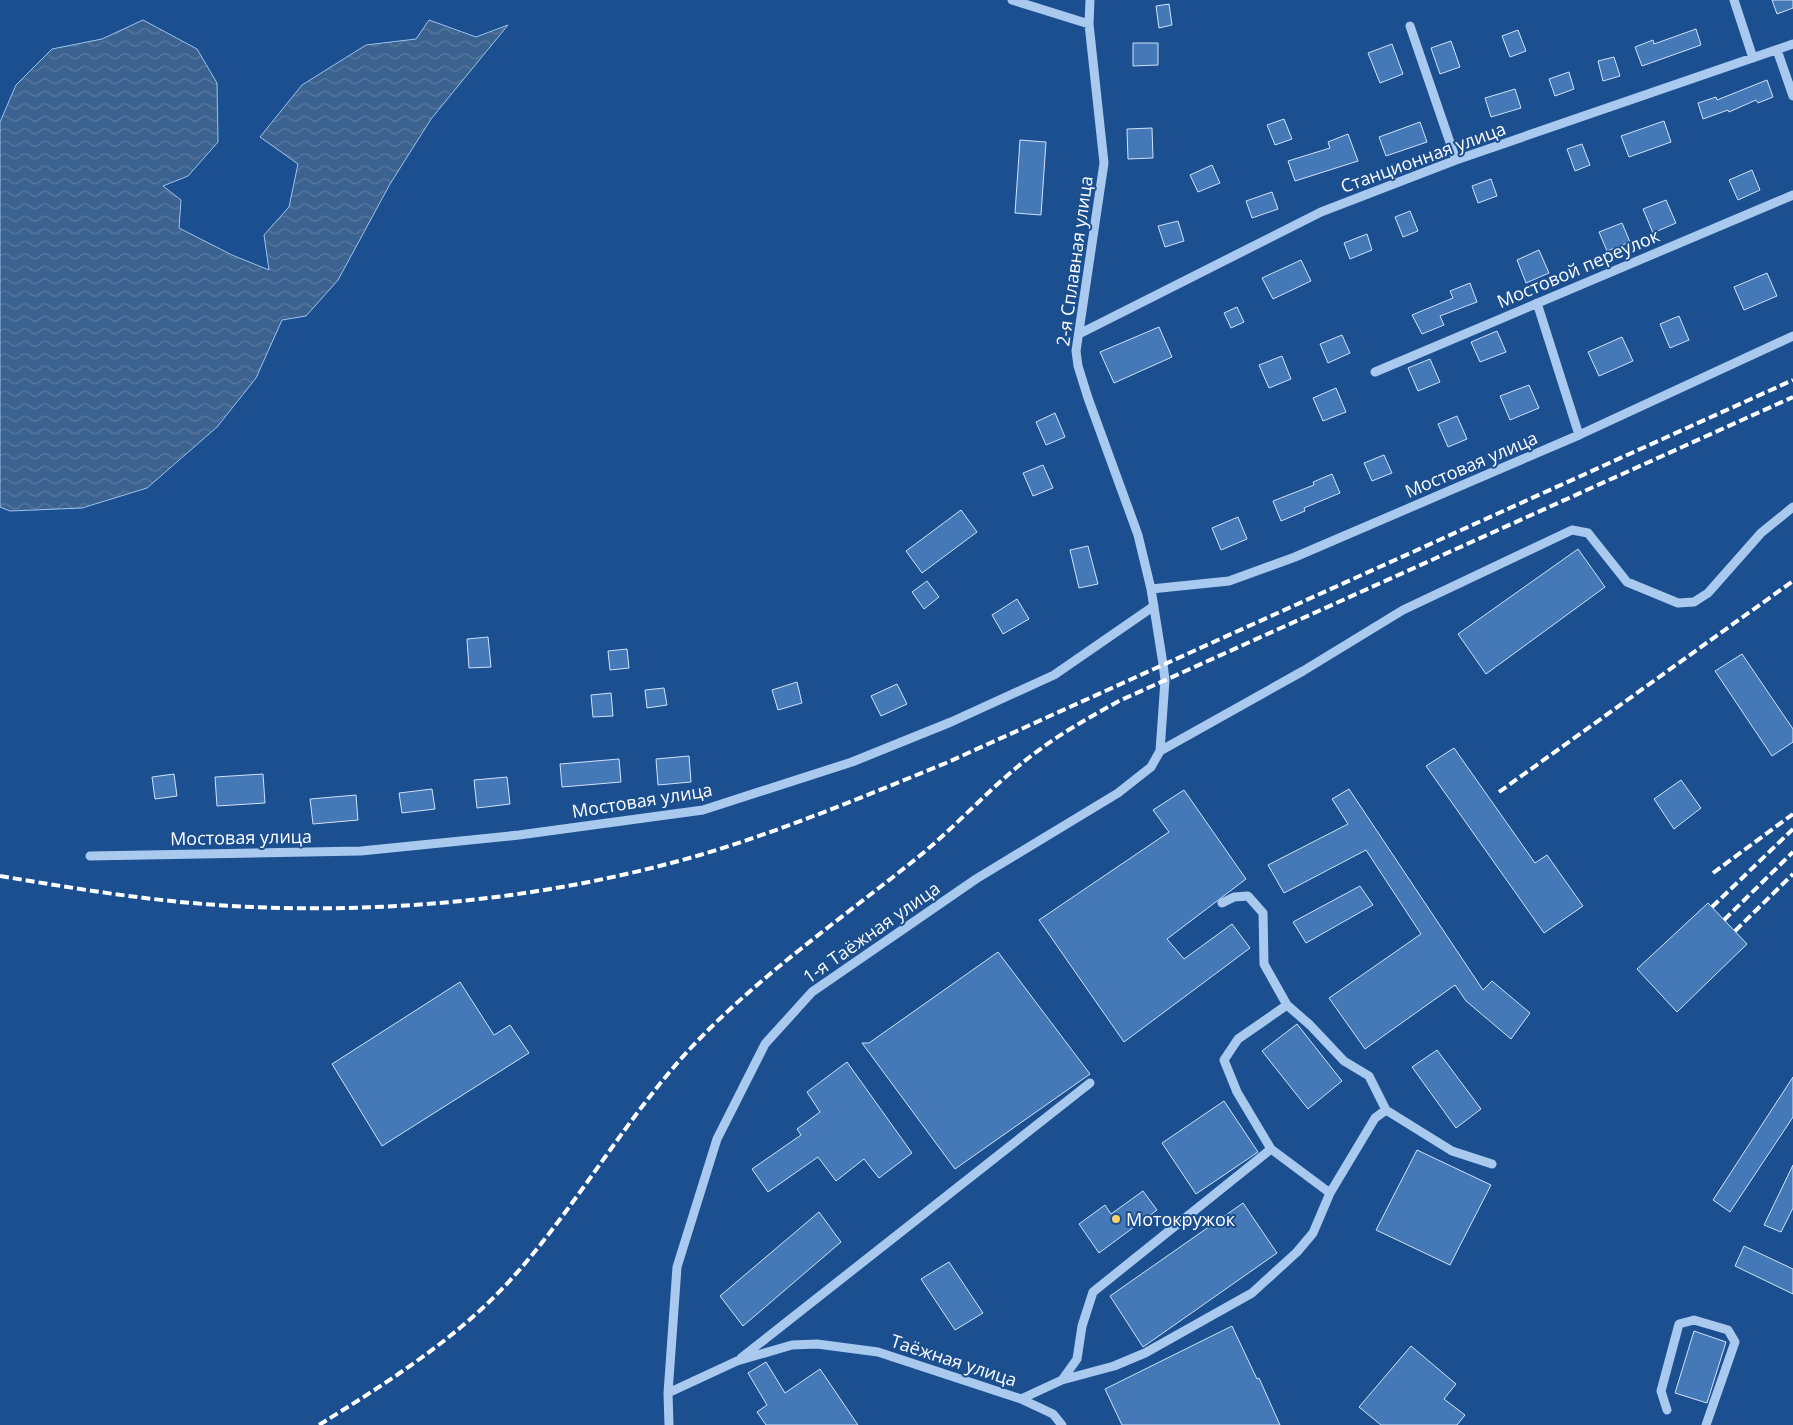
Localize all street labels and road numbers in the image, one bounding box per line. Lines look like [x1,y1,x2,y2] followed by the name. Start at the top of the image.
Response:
[1337,116,1509,198] street label: Станционная улица
[1050,174,1098,348] street label: 2-я Сплавная улица
[1493,223,1663,313] street label: Мостовой переулок
[1401,425,1541,503] street label: Мостовая улица
[570,777,714,823] street label: Мостовая улица
[170,824,312,850] street label: Мостовая улица
[798,876,944,988] street label: 1-я Таёжная улица
[888,1328,1020,1392] street label: Таёжная улица

